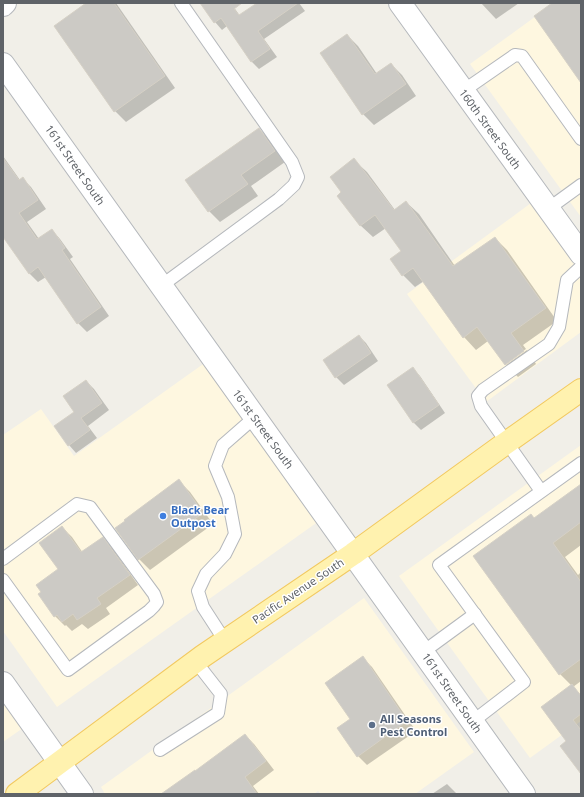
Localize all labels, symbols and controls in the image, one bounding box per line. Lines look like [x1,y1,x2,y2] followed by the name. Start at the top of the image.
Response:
[456,85,525,172] street label: 160th Street South
[42,122,109,208] street label: 161st Street South
[229,386,297,471] street label: 161st Street South
[171,502,229,530] place label: Black Bear Outpost
[158,511,168,521] marker: Black Bear Outpost
[249,554,346,627] street label: Pacific Avenue South
[419,650,486,736] street label: 161st Street South
[380,711,447,739] place label: All Seasons Pest Control
[367,720,377,730] marker: All Seasons Pest Control

